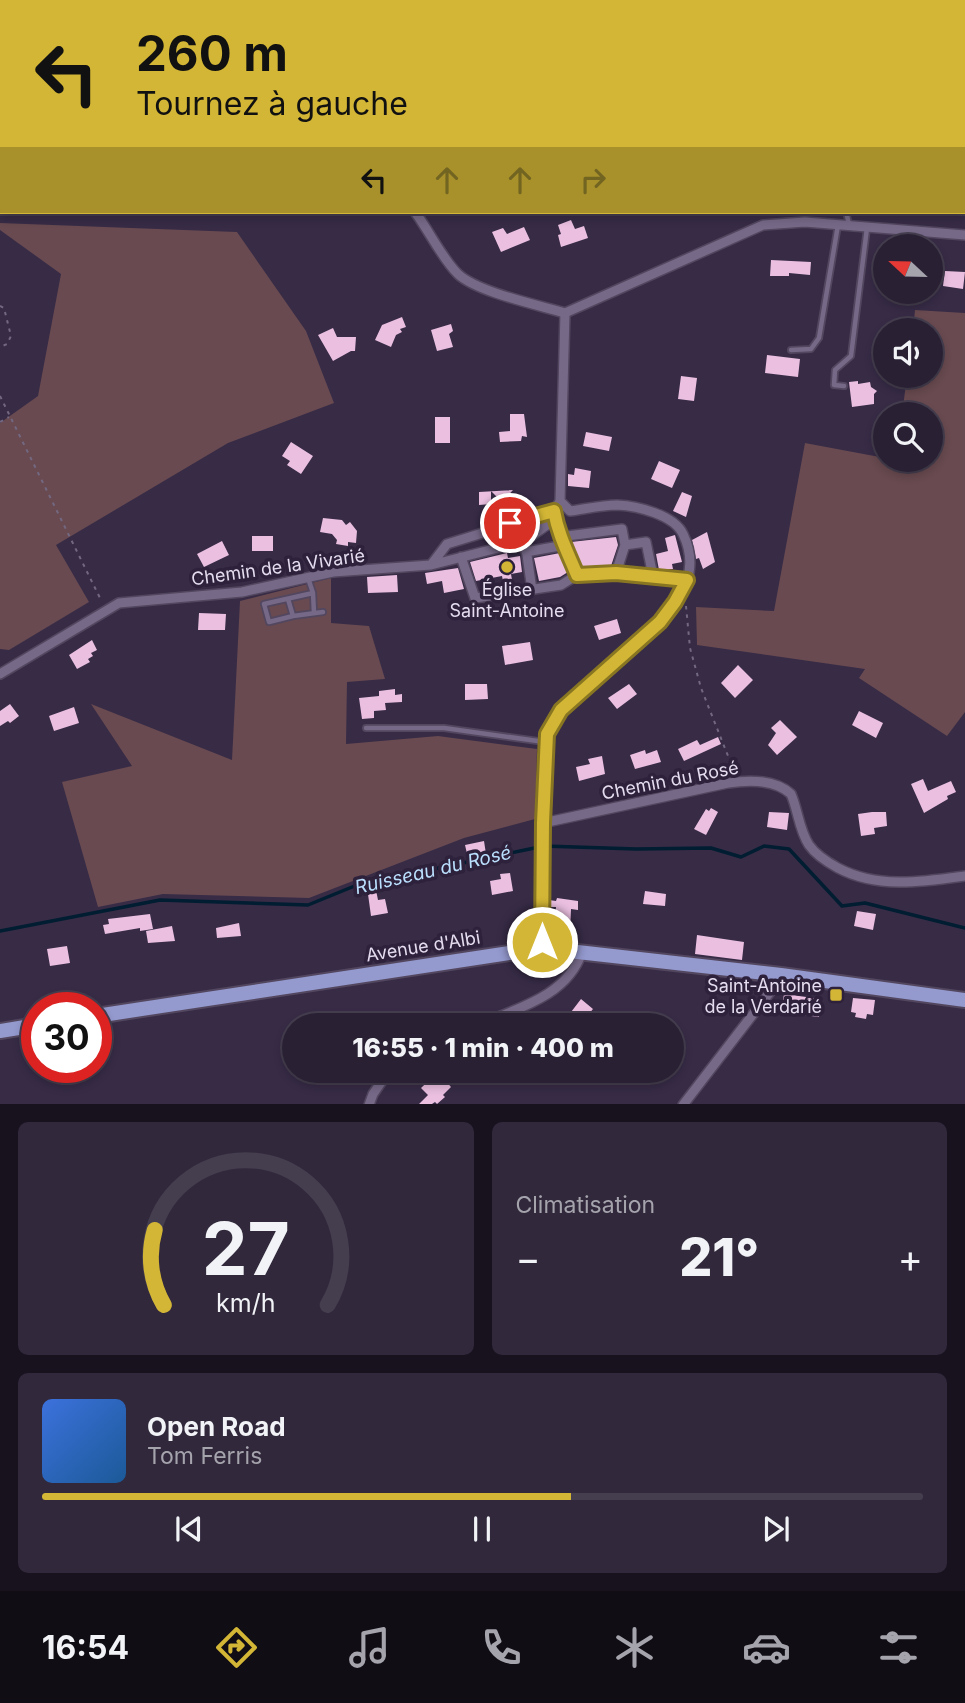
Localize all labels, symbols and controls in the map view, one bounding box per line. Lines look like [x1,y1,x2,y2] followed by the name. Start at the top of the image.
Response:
[136,24,288,83] text: 260 m
[21,28,112,119] icon: left
[136,84,408,123] text: Tournez à gauche
[355,161,393,199] icon: left
[428,161,466,199] icon: ahead
[501,161,539,199] icon: ahead
[574,161,612,199] icon: right
[873,234,943,304] north arrow
[873,234,943,472] map controls
[873,318,943,388] button: sound
[873,402,943,472] button: search
[480,493,540,553] pin
[491,504,529,542] icon: arrive
[190,544,366,590] street label: Chemin de la Vivarié
[499,559,515,575] marker: Église Saint-Antoine
[450,578,564,621] place label: Église Saint-Antoine
[600,756,740,804] street label: Chemin du Rosé
[353,841,513,899] water label: Ruisseau du Rosé
[505,905,579,979] position arrow
[364,927,482,965] street label: Avenue d'Albi
[704,975,822,1017] place label: Saint-Antoine de la Verdarié
[828,987,844,1003] marker: Saint-Antoine de la Verdarié
[21,992,112,1083] speed limit sign: 30
[352,1032,614,1063] text: 16:55 · 1 min · 400 m
[516,1191,655,1219] text: Climatisation
[202,1204,290,1293] text: 27
[679,1226,759,1289] text: 21°
[516,1235,541,1281] text: −
[898,1235,923,1281] text: +
[216,1287,275,1317] text: km/h
[147,1411,286,1442] text: Open Road
[147,1442,262,1470] text: Tom Ferris
[170,1510,208,1548] icon: previous
[463,1510,501,1548] icon: pause
[757,1510,795,1548] icon: next
[212,1623,261,1672] icon: directions
[345,1623,394,1672] icon: music
[477,1623,526,1672] icon: phone
[610,1623,659,1672] icon: climate
[742,1623,791,1672] icon: car
[874,1623,923,1672] icon: filters
[42,1628,129,1667] text: 16:54

